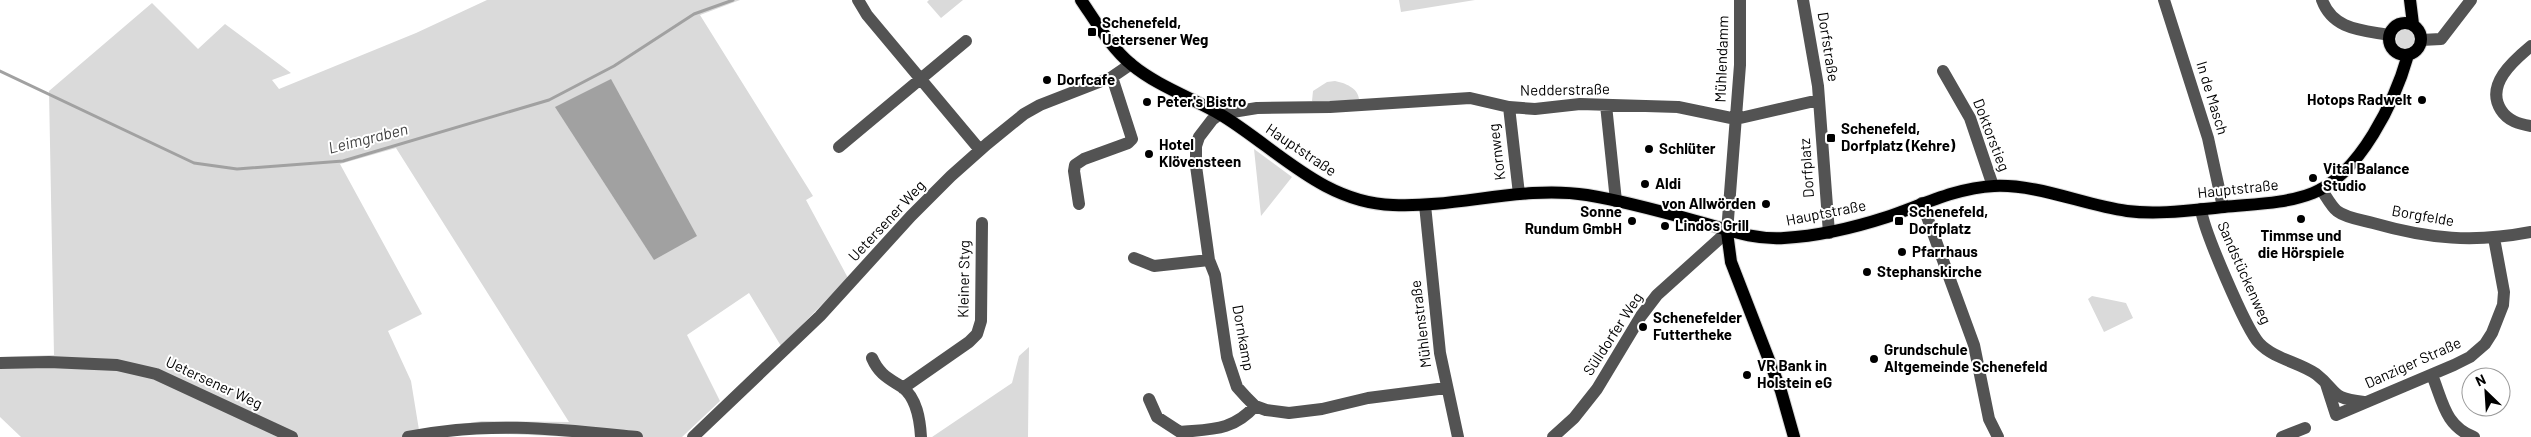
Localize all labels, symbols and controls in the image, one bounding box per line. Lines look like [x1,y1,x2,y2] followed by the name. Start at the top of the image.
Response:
[1815,11,1843,83] street label: Dorfstraße
[1102,13,1208,48] place label: Schenefeld, Uetersener Weg
[1710,15,1732,103] street label: Mühlendamm
[1086,26,1098,38] marker: Schenefeld, Uetersener Weg
[2193,59,2233,137] street label: In de Masch
[1057,70,1115,88] place label: Dorfcafe
[1041,74,1053,86] marker: Dorfcafe
[1520,79,1610,99] street label: Nedderstraße
[2307,90,2412,108] place label: Hotops Radwelt
[1157,92,1246,110] place label: Peter's Bistro
[2416,94,2428,106] marker: Hotops Radwelt
[1141,96,1153,108] marker: Peter's Bistro
[1970,96,2014,173] street label: Doktorstieg
[326,118,410,157] water label: Leimgraben
[1263,119,1340,179] street label: Hauptstraße
[1841,119,1956,154] place label: Schenefeld, Dorfplatz (Kehre)
[1484,123,1508,182] street label: Kornweg
[1825,132,1837,144] marker: Schenefeld, Dorfplatz (Kehre)
[1159,135,1241,170] place label: Hotel Klövensteen
[1795,137,1817,199] street label: Dorfplatz
[1659,139,1716,157] place label: Schlüter
[1643,143,1655,155] marker: Schlüter
[1143,148,1155,160] marker: Hotel Klövensteen
[2323,159,2410,194] place label: Vital Balance Studio
[2307,172,2319,184] marker: Vital Balance Studio
[1655,174,1681,192] place label: Aldi
[2196,175,2279,201] street label: Hauptstraße
[844,176,928,265] street label: Uetersener Weg
[1639,178,1651,190] marker: Aldi
[1662,194,1756,212] place label: von Allwörden
[1784,195,1867,229] street label: Hauptstraße
[1760,198,1772,210] marker: von Allwörden
[2391,201,2456,229] street label: Borgfelde
[1525,202,1622,237] place label: Sonne Rundum GmbH
[1909,202,1988,237] place label: Schenefeld, Dorfplatz
[2295,213,2307,225] marker: Timmse und die Hörspiele
[1626,215,1638,227] marker: Sonne Rundum GmbH
[1893,215,1905,227] marker: Schenefeld, Dorfplatz
[1675,216,1749,234] place label: Lindos Grill
[2214,218,2276,327] street label: Sandstückenweg
[1659,220,1671,232] marker: Lindos Grill
[2258,226,2344,261] place label: Timmse und die Hörspiele
[953,240,973,318] street label: Kleiner Styg
[1912,242,1978,260] place label: Pfarrhaus
[1896,246,1908,258] marker: Pfarrhaus
[1877,262,1982,280] place label: Stephanskirche
[1861,266,1873,278] marker: Stephanskirche
[1406,279,1434,369] street label: Mühlenstraße
[1579,289,1646,378] street label: Sülldorfer Weg
[1229,303,1259,372] street label: Dornkamp
[1653,308,1742,343] place label: Schenefelder Futtertheke
[1637,321,1649,333] marker: Schenefelder Futtertheke
[2362,333,2464,391] street label: Danziger Straße
[1884,340,2047,375] place label: Grundschule Altgemeinde Schenefeld
[163,352,266,412] street label: Uetersener Weg
[1868,353,1880,365] marker: Grundschule Altgemeinde Schenefeld
[1757,356,1832,391] place label: VR Bank in Holstein eG
[2461,367,2511,417] north arrow
[1741,369,1753,381] marker: VR Bank in Holstein eG
[2472,370,2488,389] text: N

